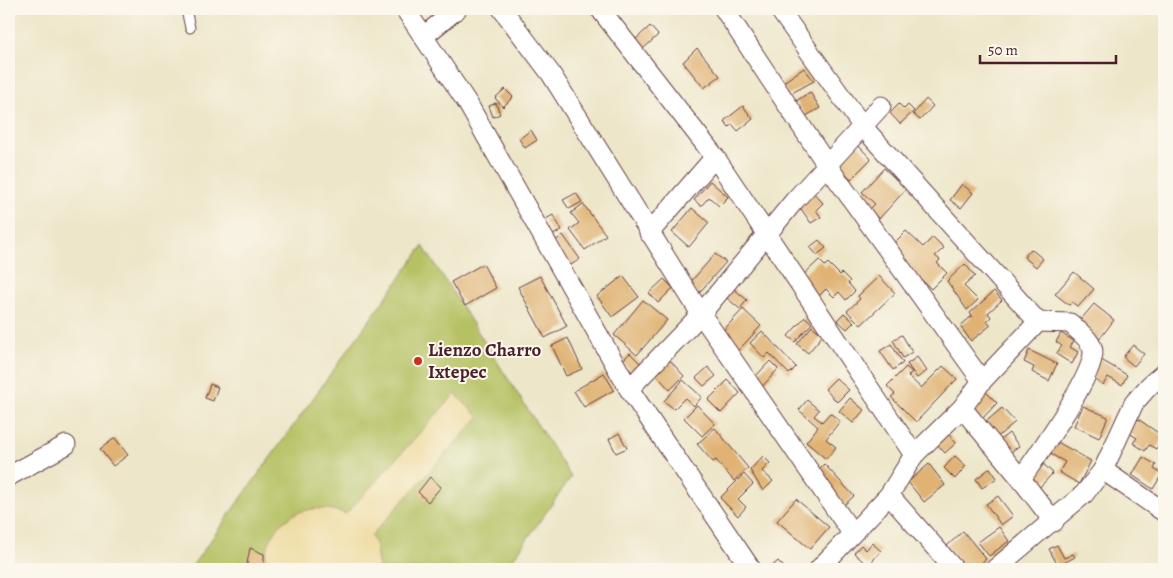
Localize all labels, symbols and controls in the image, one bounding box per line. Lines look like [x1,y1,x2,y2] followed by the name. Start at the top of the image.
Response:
[980,32,1117,64] scale bar
[988,40,1018,60] text: 50 m
[428,337,542,385] place label: Lienzo Charro Ixtepec
[412,355,424,367] marker: Lienzo Charro Ixtepec

